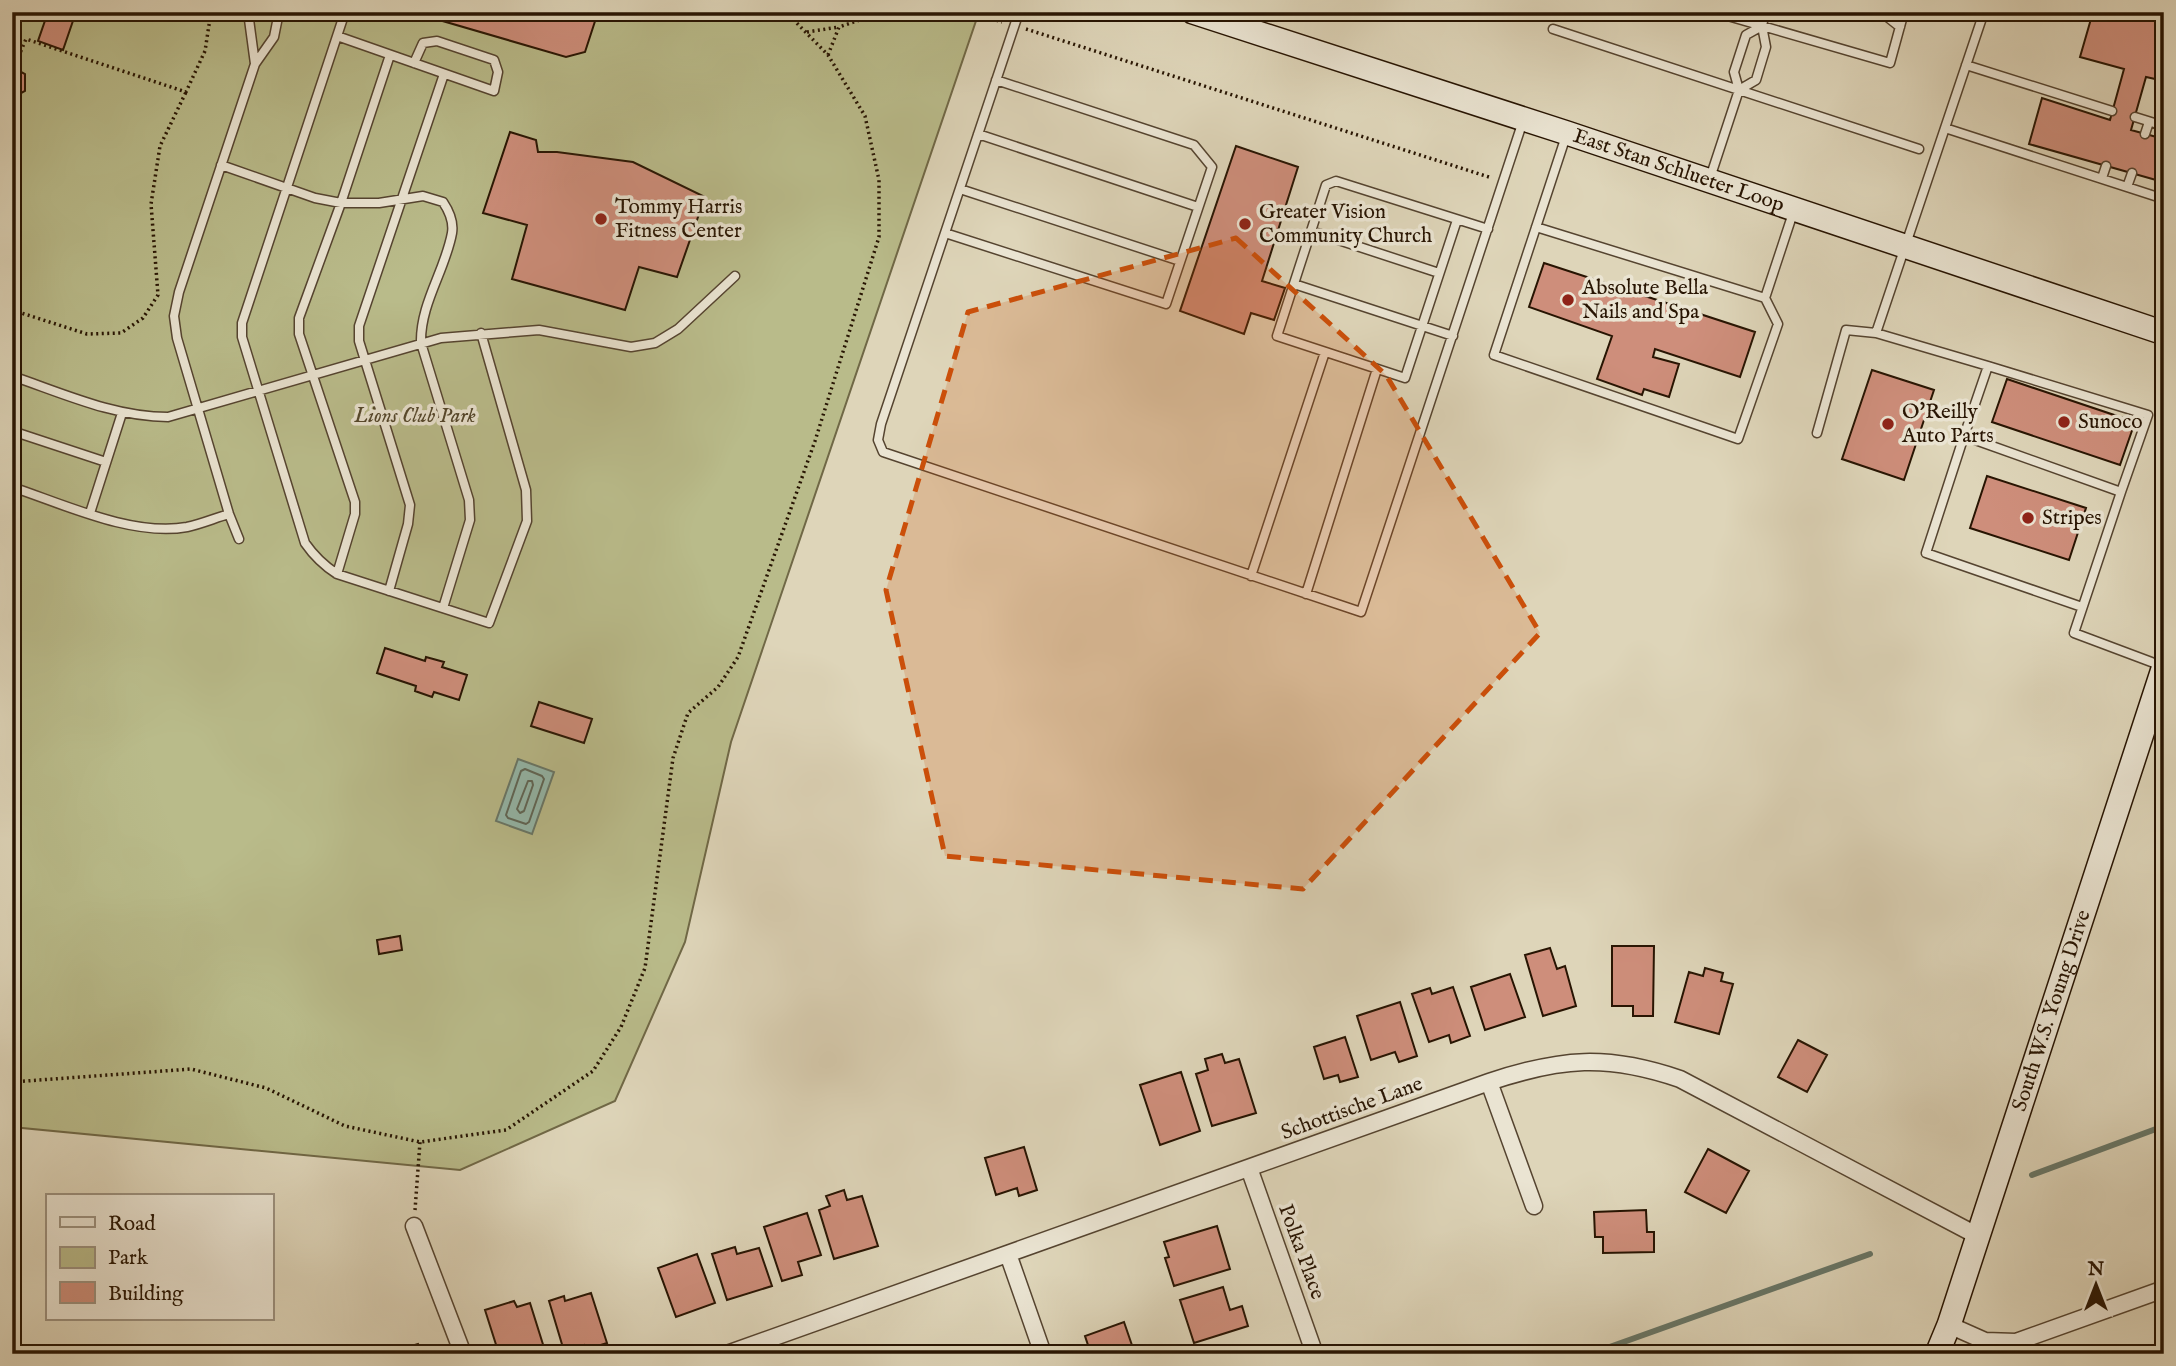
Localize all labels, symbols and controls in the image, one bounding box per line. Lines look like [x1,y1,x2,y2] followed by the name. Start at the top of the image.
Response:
[1570,123,1788,218] street label: East Stan Schlueter Loop
[615,194,742,245] place label: Tommy Harris Fitness Center
[1259,199,1432,250] place label: Greater Vision Community Church
[593,211,609,227] marker: Tommy Harris Fitness Center
[1237,216,1253,232] marker: Greater Vision Community Church
[1581,275,1709,326] place label: Absolute Bella Nails and Spa
[1560,292,1576,308] marker: Absolute Bella Nails and Spa
[1901,399,1994,450] place label: O'Reilly Auto Parts
[353,403,476,430] park label: Lions Club Park
[2078,409,2143,436] place label: Sunoco
[2056,414,2072,430] marker: Sunoco
[1880,416,1896,432] marker: O'Reilly Auto Parts
[2042,505,2102,532] place label: Stripes
[2020,510,2036,526] marker: Stripes
[2006,906,2097,1115] street label: South W.S. Young Drive
[1277,1071,1427,1147] street label: Schottische Lane
[46,1194,273,1320] legend
[1271,1201,1331,1304] street label: Polka Place
[108,1211,156,1238] text: Road
[108,1245,149,1272] text: Park
[2060,1250,2130,1320] north arrow
[2087,1258,2105,1282] text: N
[108,1281,184,1308] text: Building

